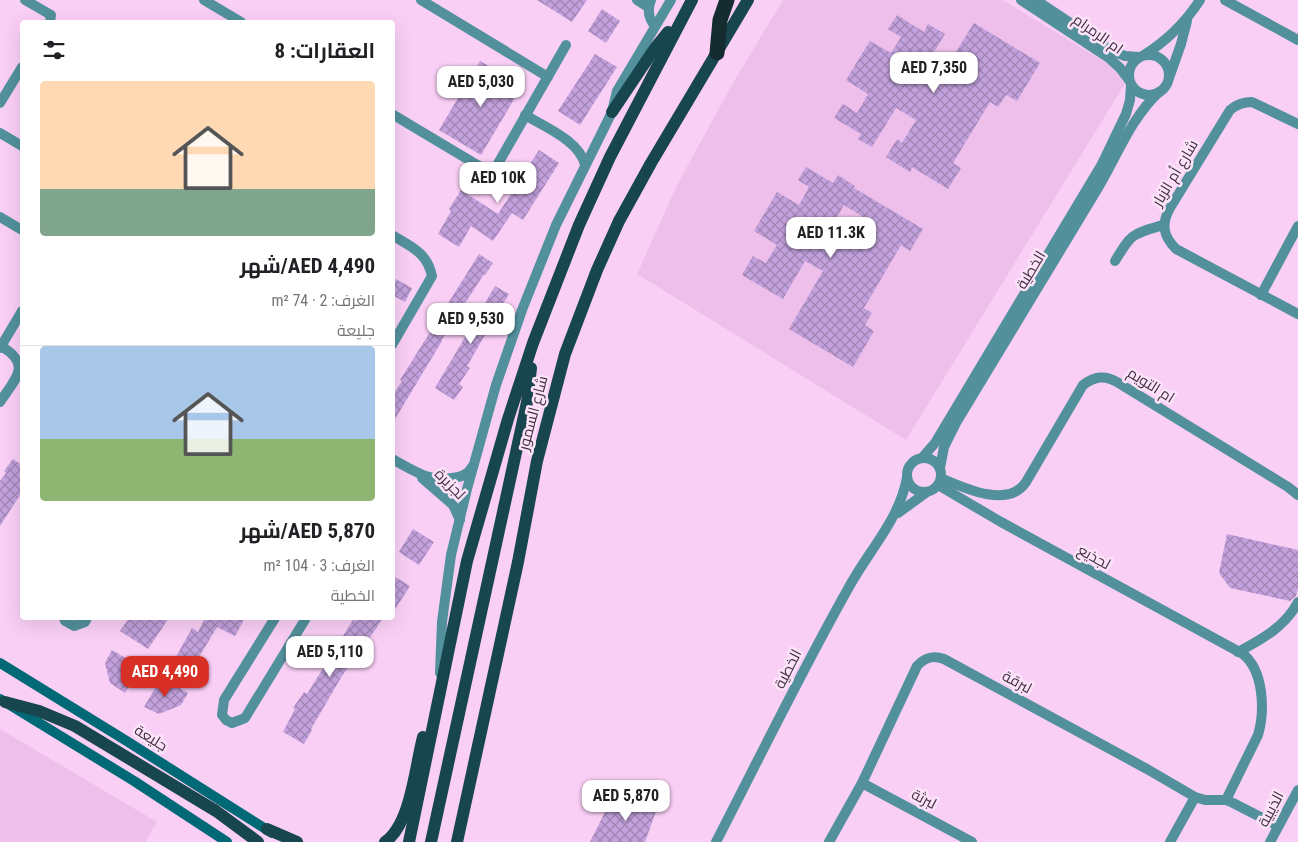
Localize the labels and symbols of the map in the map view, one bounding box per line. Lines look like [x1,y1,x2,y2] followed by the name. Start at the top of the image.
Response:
[1069,10,1127,59] street label: ام الرمرام
[877,52,991,94] pin: AED 7,350
[424,66,538,108] pin: AED 5,030
[1147,136,1204,211] street label: شارع أم الزبار
[452,162,544,204] pin: AED 10K
[774,216,888,259] pin: AED 11.3K
[1013,248,1049,292] street label: الخطية
[414,302,528,345] pin: AED 9,530
[1124,364,1178,407] street label: ام التويم
[514,374,554,454] street label: شارع السمور
[431,465,469,503] street label: لجزيرة
[1074,541,1114,575] street label: لجذيع
[273,636,387,678] pin: AED 5,110
[771,646,805,692] street label: الخطية
[108,656,222,698] pin: AED 4,490
[999,667,1035,697] street label: لبرقة
[131,721,171,755] street label: جليعة
[569,780,683,822] pin: AED 5,870
[908,785,940,813] street label: لبرثة
[1254,788,1288,830] street label: الذيبية

